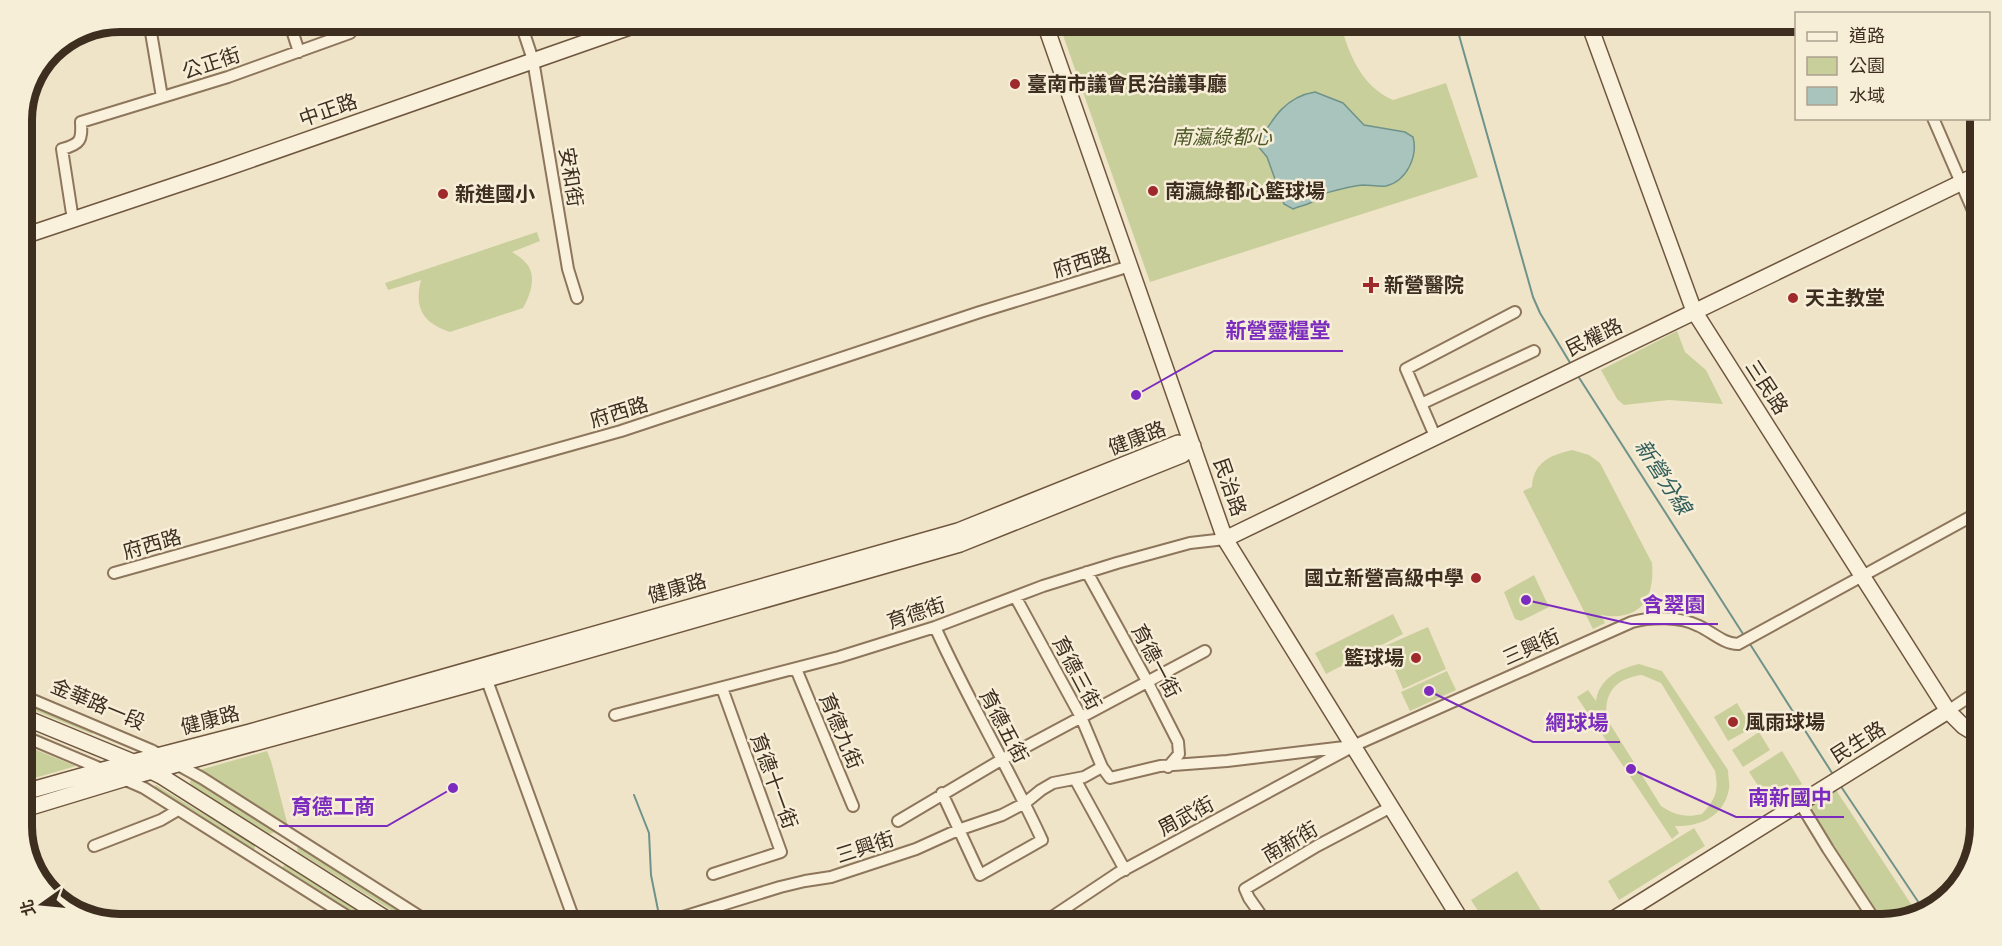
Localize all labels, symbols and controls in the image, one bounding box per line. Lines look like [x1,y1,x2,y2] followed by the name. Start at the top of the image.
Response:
[1795,12,1990,120] legend
[1849,25,1885,46] text: 道路
[179,42,243,84] street label: 公正街
[1849,55,1885,76] text: 公園
[1027,72,1227,96] place label: 臺南市議會民治議事廳
[1008,77,1022,91] marker: 臺南市議會民治議事廳
[1849,85,1885,106] text: 水域
[296,89,360,131] street label: 中正路
[1172,125,1273,149] park label: 南瀛綠都心
[554,145,588,209] street label: 安和街
[1165,179,1325,203] place label: 南瀛綠都心籃球場
[455,182,535,206] place label: 新進國小
[1146,184,1160,198] marker: 南瀛綠都心籃球場
[436,187,450,201] marker: 新進國小
[1050,242,1114,282] street label: 府西路
[1384,273,1464,297] place label: 新營醫院
[1362,276,1380,294] marker: 新營醫院
[1805,286,1885,310] place label: 天主教堂
[1786,291,1800,305] marker: 天主教堂
[1214,312,1343,351] callout: 新營靈糧堂
[1562,313,1626,361] street label: 民權路
[1226,319,1331,343] text: 新營靈糧堂
[1741,355,1793,419] street label: 三民路
[587,392,651,432] street label: 府西路
[1105,416,1169,460] street label: 健康路
[1630,435,1697,520] water label: 新營分線
[1209,455,1251,519] street label: 民治路
[120,524,184,564] street label: 府西路
[1304,566,1464,590] place label: 國立新營高級中學
[645,568,709,608] street label: 健康路
[1469,571,1483,585] marker: 國立新營高級中學
[1631,585,1718,624] callout: 含翠園
[884,592,948,634] street label: 育德街
[1643,593,1706,617] text: 含翠園
[1127,620,1185,702] street label: 育德一街
[1499,624,1563,670] street label: 三興街
[1048,632,1106,714] street label: 育德三街
[1344,646,1404,670] place label: 籃球場
[1409,651,1423,665] marker: 籃球場
[47,673,149,735] street label: 金華路一段
[975,685,1033,767] street label: 育德五街
[814,689,868,773] street label: 育德九街
[178,701,242,739] street label: 健康路
[1533,703,1620,742] callout: 網球場
[1745,710,1825,734] place label: 風雨球場
[1546,711,1609,735] text: 網球場
[1726,715,1740,729] marker: 風雨球場
[1826,716,1890,768] street label: 民生路
[746,730,802,832] street label: 育德十一街
[1736,778,1844,817] callout: 南新國中
[1748,786,1832,810] text: 南新國中
[279,787,387,826] callout: 育德工商
[1154,791,1218,841] street label: 周武街
[291,795,375,819] text: 育德工商
[1258,817,1322,867] street label: 南新街
[833,826,897,868] street label: 三興街
[12,874,72,934] north arrow
[17,898,39,918] text: 北

